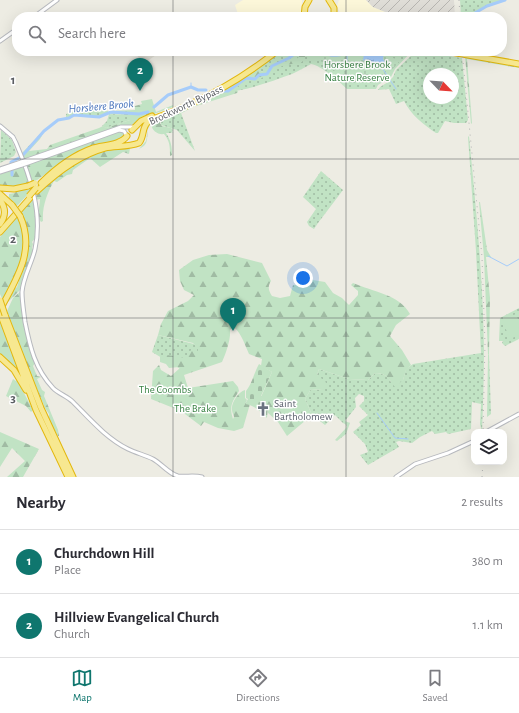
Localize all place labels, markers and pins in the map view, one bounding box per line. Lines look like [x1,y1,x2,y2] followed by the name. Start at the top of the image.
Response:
[127,58,153,91] pin: 2
[220,298,246,331] pin: 1
[274,398,333,422] place label: Saint Bartholomew
[255,401,271,417] church icon: Saint Bartholomew

